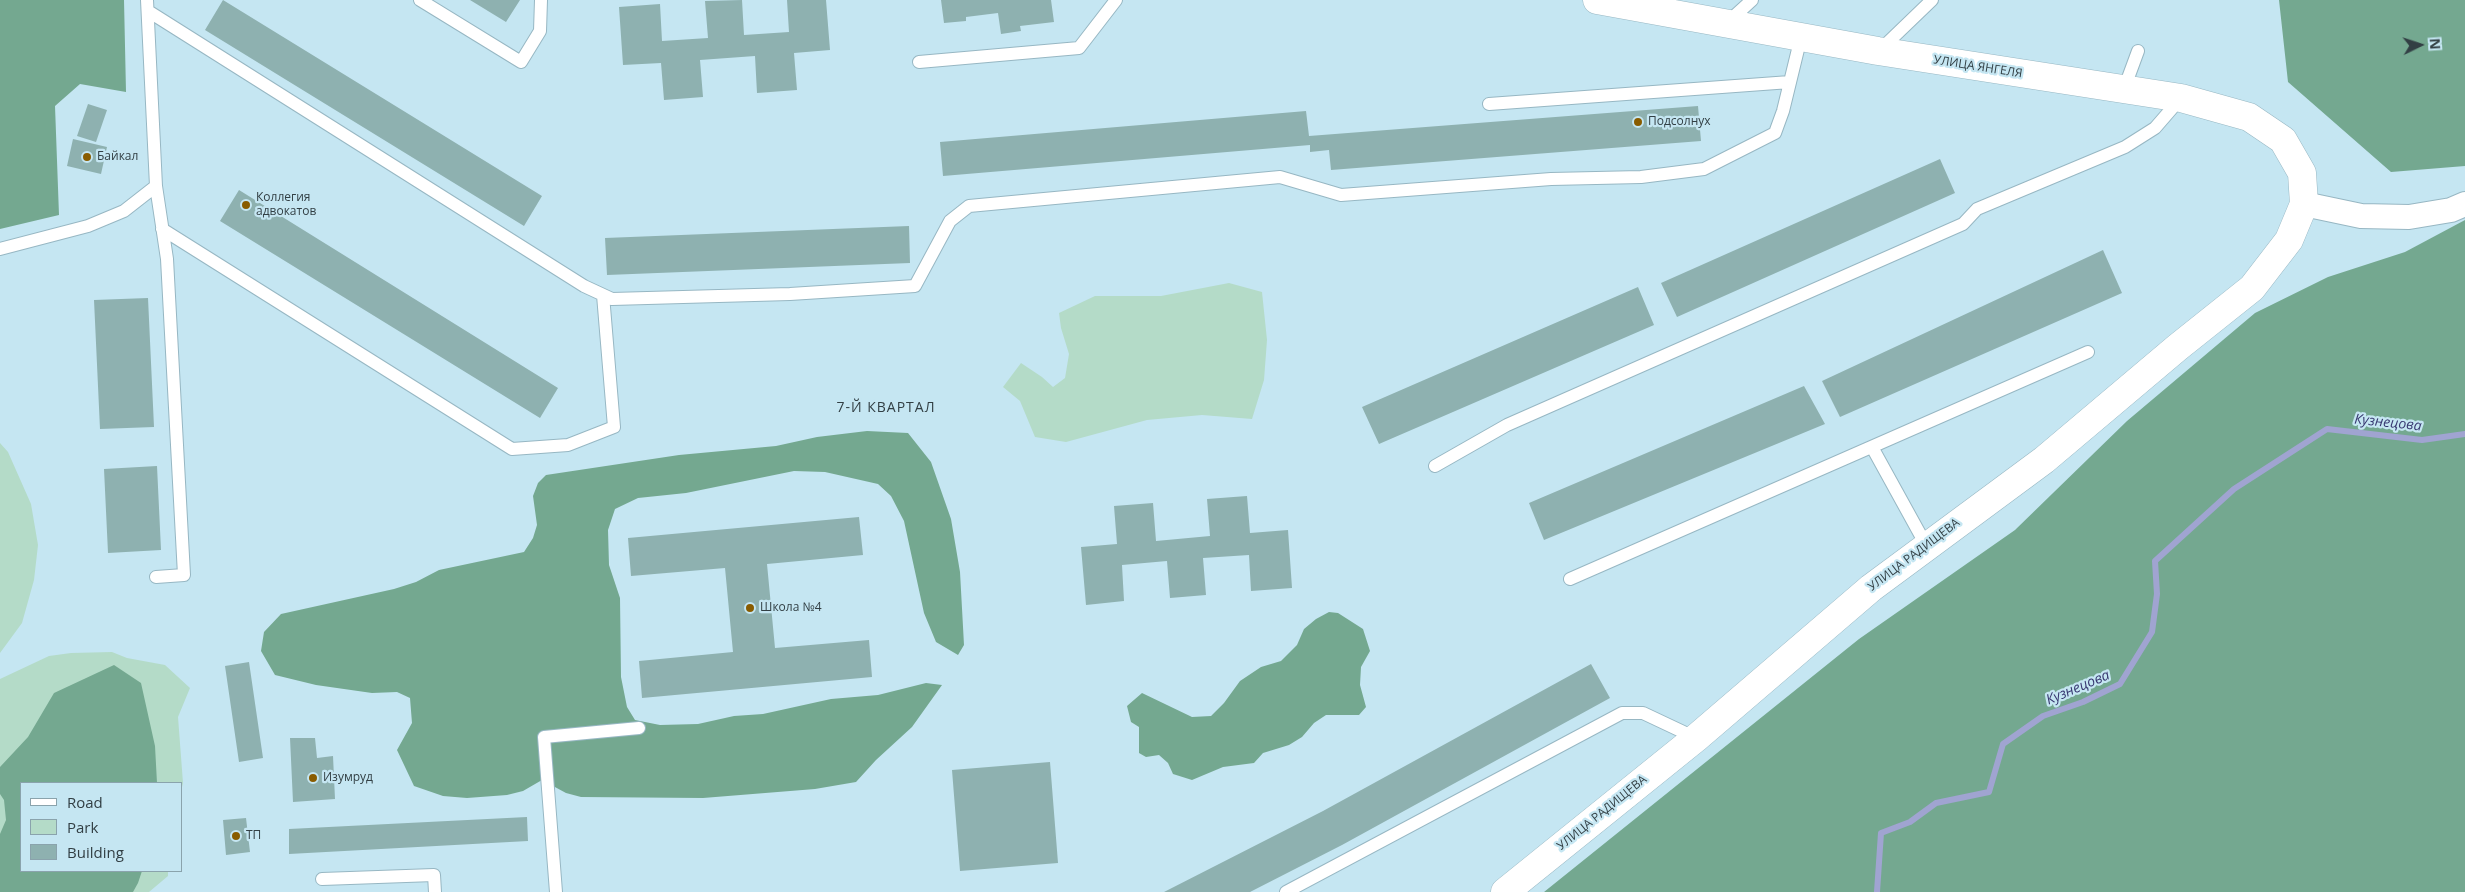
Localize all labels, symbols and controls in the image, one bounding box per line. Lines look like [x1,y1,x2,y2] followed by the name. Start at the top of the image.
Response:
[2395,20,2445,70] north arrow
[2426,38,2445,50] text: N
[1932,53,2024,81] street label: УЛИЦА ЯНГЕЛЯ
[1648,115,1711,129] place label: Подсолнух
[1632,116,1644,128] marker: Подсолнух
[97,150,138,164] place label: Байкал
[81,151,93,163] marker: Байкал
[256,191,316,219] place label: Коллегия адвокатов
[240,199,252,211] marker: Коллегия адвокатов
[835,400,937,416] district label: 7-Й КВАРТАЛ
[2354,411,2422,435] water label: Кузнецова
[1865,516,1963,594] street label: УЛИЦА РАДИЩЕВА
[760,601,822,615] place label: Школа №4
[744,602,756,614] marker: Школа №4
[2044,667,2112,709] water label: Кузнецова
[323,771,373,785] place label: Изумруд
[307,772,319,784] marker: Изумруд
[1554,772,1650,854] street label: УЛИЦА РАДИЩЕВА
[20,782,182,872] legend
[67,792,103,812] text: Road
[67,817,98,837] text: Park
[246,829,261,843] place label: ТП
[230,830,242,842] marker: ТП
[67,842,124,862] text: Building

